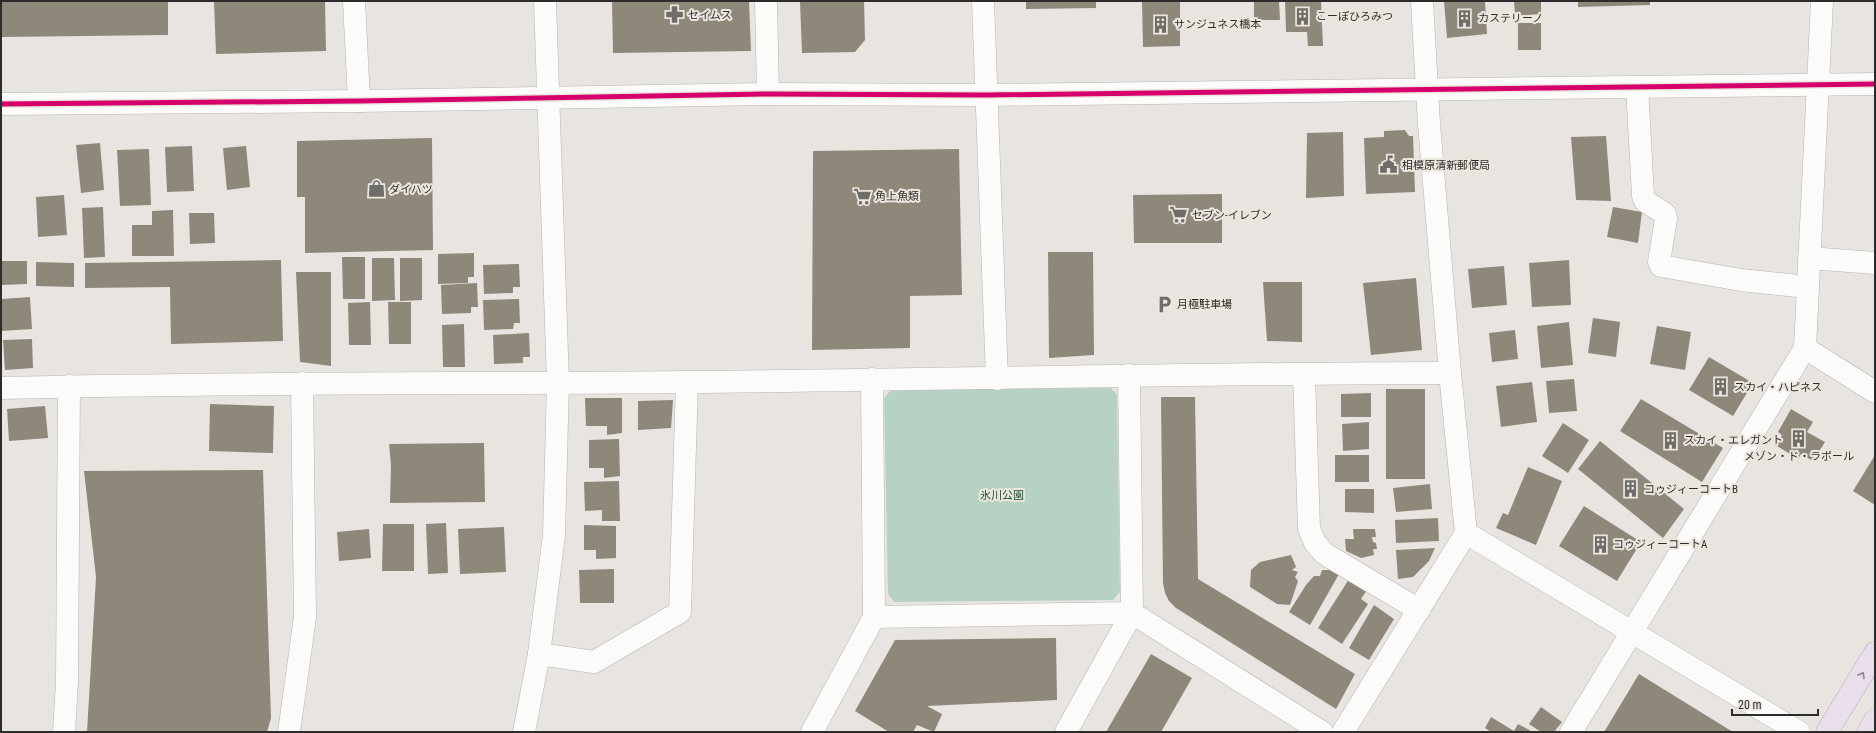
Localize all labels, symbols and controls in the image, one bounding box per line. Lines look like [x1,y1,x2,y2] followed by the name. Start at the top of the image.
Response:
[665,5,685,25] pharmacy icon: セイムス
[1293,6,1313,26] building icon: こーぽひろみつ
[1455,8,1475,28] building icon: カステリーノ
[688,9,732,22] place label: セイムス
[1316,10,1393,23] place label: こーぽひろみつ
[1478,12,1543,25] place label: カステリーノ
[1151,14,1171,34] building icon: サンジュネス橋本
[1174,18,1261,31] place label: サンジュネス橋本
[1379,155,1399,175] public building icon: 相模原清新郵便局
[1402,159,1490,172] place label: 相模原清新郵便局
[366,179,386,199] shop icon: ダイハツ
[389,183,433,196] place label: ダイハツ
[852,186,872,206] supermarket icon: 角上魚類
[875,190,919,203] place label: 角上魚類
[1169,205,1189,225] supermarket icon: セブン-イレブン
[1192,209,1272,222] place label: セブン-イレブン
[1154,294,1174,314] parking icon: 月極駐車場
[1177,298,1232,311] place label: 月極駐車場
[1711,377,1731,397] building icon: スカイ・ハピネス
[1734,381,1822,394] place label: スカイ・ハピネス
[1789,428,1809,448] building icon: メゾン・ド・ラポール
[1661,430,1681,450] building icon: スカイ・エレガント
[1684,434,1783,447] place label: スカイ・エレガント
[1744,450,1854,463] place label: メゾン・ド・ラポール
[1621,479,1641,499] building icon: コゥジィーコートB
[1644,483,1738,496] place label: コゥジィーコートB
[980,489,1024,502] park label: 氷川公園
[1590,534,1610,554] building icon: コゥジィーコートA
[1613,538,1708,551] place label: コゥジィーコートA
[1857,672,1864,679] one-way arrow
[1732,691,1818,717] scale bar
[1738,698,1762,712] text: 20 m

